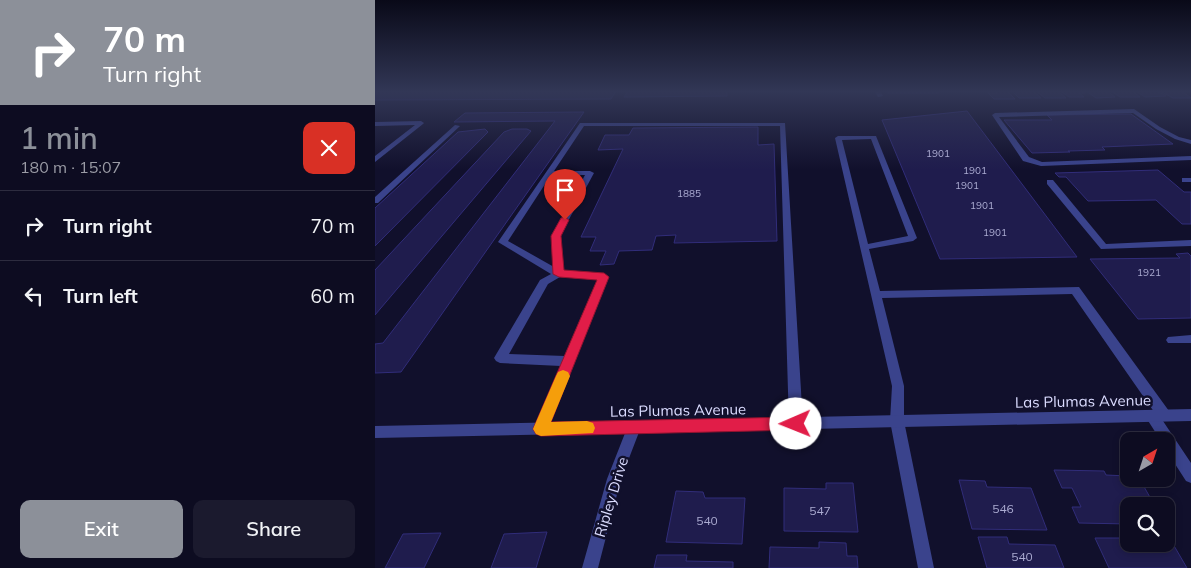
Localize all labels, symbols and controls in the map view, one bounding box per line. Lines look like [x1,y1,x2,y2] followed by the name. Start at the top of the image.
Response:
[103,17,186,61] text: 70 m
[20,20,85,85] icon: right
[103,60,201,88] text: Turn right
[20,119,98,157] text: 1 min
[303,122,355,174] button: close
[926,147,950,160] house number: 1901
[20,157,121,177] text: 180 m · 15:07
[963,164,987,177] house number: 1901
[544,169,586,220] pin
[551,176,579,204] icon: arrive
[955,179,979,192] house number: 1901
[677,187,701,200] house number: 1885
[970,199,994,212] house number: 1901
[20,212,48,240] icon: right
[63,214,152,238] text: Turn right
[311,214,355,238] text: 70 m
[983,226,1007,239] house number: 1901
[1137,266,1161,279] house number: 1921
[20,282,48,310] icon: left
[63,284,138,308] text: Turn left
[311,284,355,308] text: 60 m
[1015,390,1151,412] street label: Las Plumas Avenue
[769,397,821,449] position arrow
[610,399,746,421] street label: Las Plumas Avenue
[1120,432,1175,488] north arrow
[1120,432,1175,552] map controls
[590,455,632,539] street label: Ripley Drive
[1120,497,1175,552] button: search
[20,500,183,558] button: Exit
[193,500,355,558] button: Share
[992,501,1014,516] house number: 546
[809,503,831,518] house number: 547
[696,513,718,528] house number: 540
[1011,549,1033,564] house number: 540

